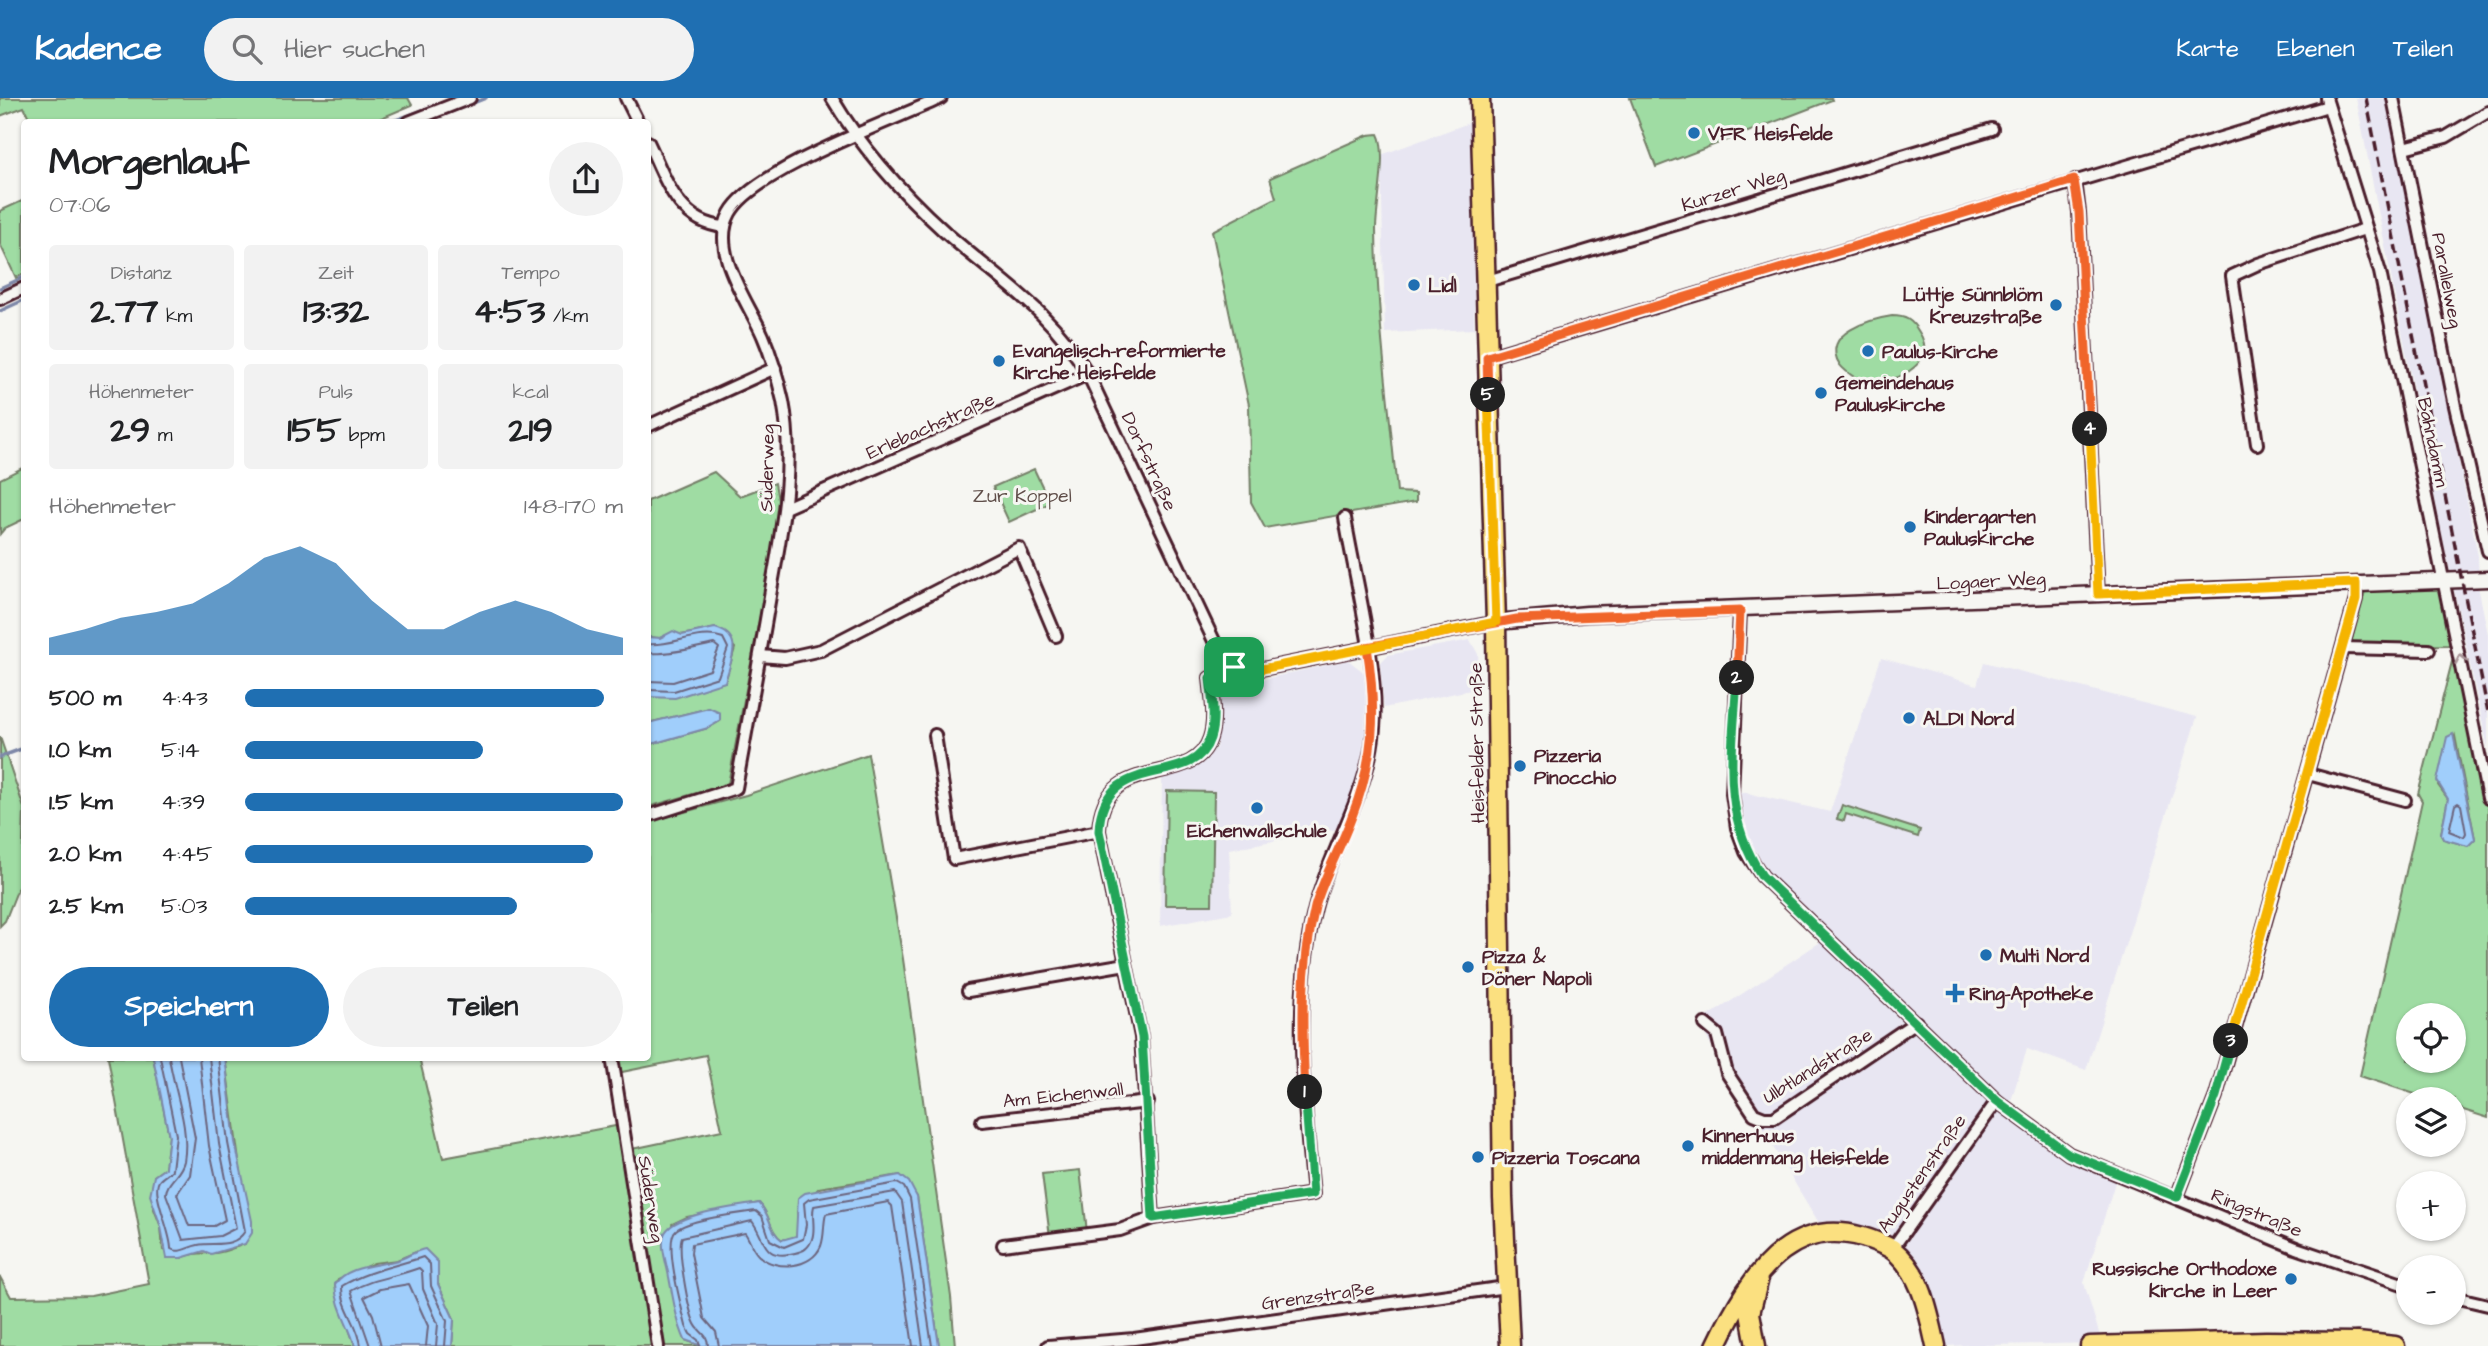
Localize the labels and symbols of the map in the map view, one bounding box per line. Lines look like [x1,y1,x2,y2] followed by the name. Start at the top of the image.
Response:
[1707,121,1834,148] place label: VFR Heisfelde
[1686,125,1702,141] marker: VFR Heisfelde
[1678,162,1789,220] street label: Kurzer Weg
[2423,230,2469,331] street label: Parallelweg
[1428,273,1457,300] place label: Lidl
[1406,277,1422,293] marker: Lidl
[1903,282,2043,331] place label: Lüttje Sünnblöm Kreuzstraße
[2048,297,2064,313] marker: Lüttje Sünnblöm Kreuzstraße
[1013,338,1226,387] place label: Evangelisch-reformierte Kirche Heisfelde
[1882,339,1999,366] place label: Paulus-Kirche
[1860,343,1876,359] marker: Paulus-Kirche
[991,353,1007,369] marker: Evangelisch-reformierte Kirche Heisfelde
[1835,370,1955,419] place label: Gemeindehaus Pauluskirche
[1470,378,1506,412] pin: 5
[1813,385,1829,401] marker: Gemeindehaus Pauluskirche
[862,386,999,467] street label: Erlebachstraße
[2410,395,2455,490] street label: Bahndamm
[1114,408,1183,515] street label: Dorfstraße
[2072,412,2108,446] pin: 4
[753,424,783,512] street label: Süderweg
[972,483,1072,510] park label: Zur Koppel
[1924,504,2036,553] place label: Kindergarten Pauluskirche
[1902,519,1918,535] marker: Kindergarten Pauluskirche
[1936,565,2047,599] street label: Logaer Weg
[1204,637,1264,697] pin
[2454,653,2469,665] one-way arrow
[1720,660,1754,696] pin: 2
[1463,662,1492,824] street label: Heisfelder Straße
[1923,706,2014,733] place label: ALDI Nord
[1901,710,1917,726] marker: ALDI Nord
[1534,743,1617,792] place label: Pizzeria Pinocchio
[1512,758,1528,774] marker: Pizzeria Pinocchio
[1249,800,1265,816] marker: Eichenwallschule
[1187,818,1328,845] place label: Eichenwallschule
[2000,943,2090,970] place label: Multi Nord
[1482,944,1592,993] place label: Pizza & Döner Napoli
[1978,947,1994,963] marker: Multi Nord
[1460,959,1476,975] marker: Pizza & Döner Napoli
[1969,981,2094,1009] place label: Ring-Apotheke
[1947,985,1963,1001] marker: Ring-Apotheke
[1758,1022,1878,1111] street label: Ulbtlandstraße
[2214,1024,2248,1058] pin: 3
[1288,1074,1322,1110] pin: 1
[1002,1076,1125,1115] street label: Am Eichenwall
[1871,1109,1974,1239] street label: Augustenstraße
[1702,1123,1890,1173] place label: Kinnerhuus middenmang Heisfelde
[1680,1138,1696,1154] marker: Kinnerhuus middenmang Heisfelde
[1492,1145,1640,1172] place label: Pizzeria Toscana
[1470,1149,1486,1165] marker: Pizzeria Toscana
[629,1154,671,1245] street label: Süderweg
[2206,1182,2306,1246] street label: Ringstraße
[2092,1256,2278,1305] place label: Russische Orthodoxe Kirche in Leer
[2283,1271,2299,1287] marker: Russische Orthodoxe Kirche in Leer
[1260,1275,1377,1318] street label: Grenzstraße

